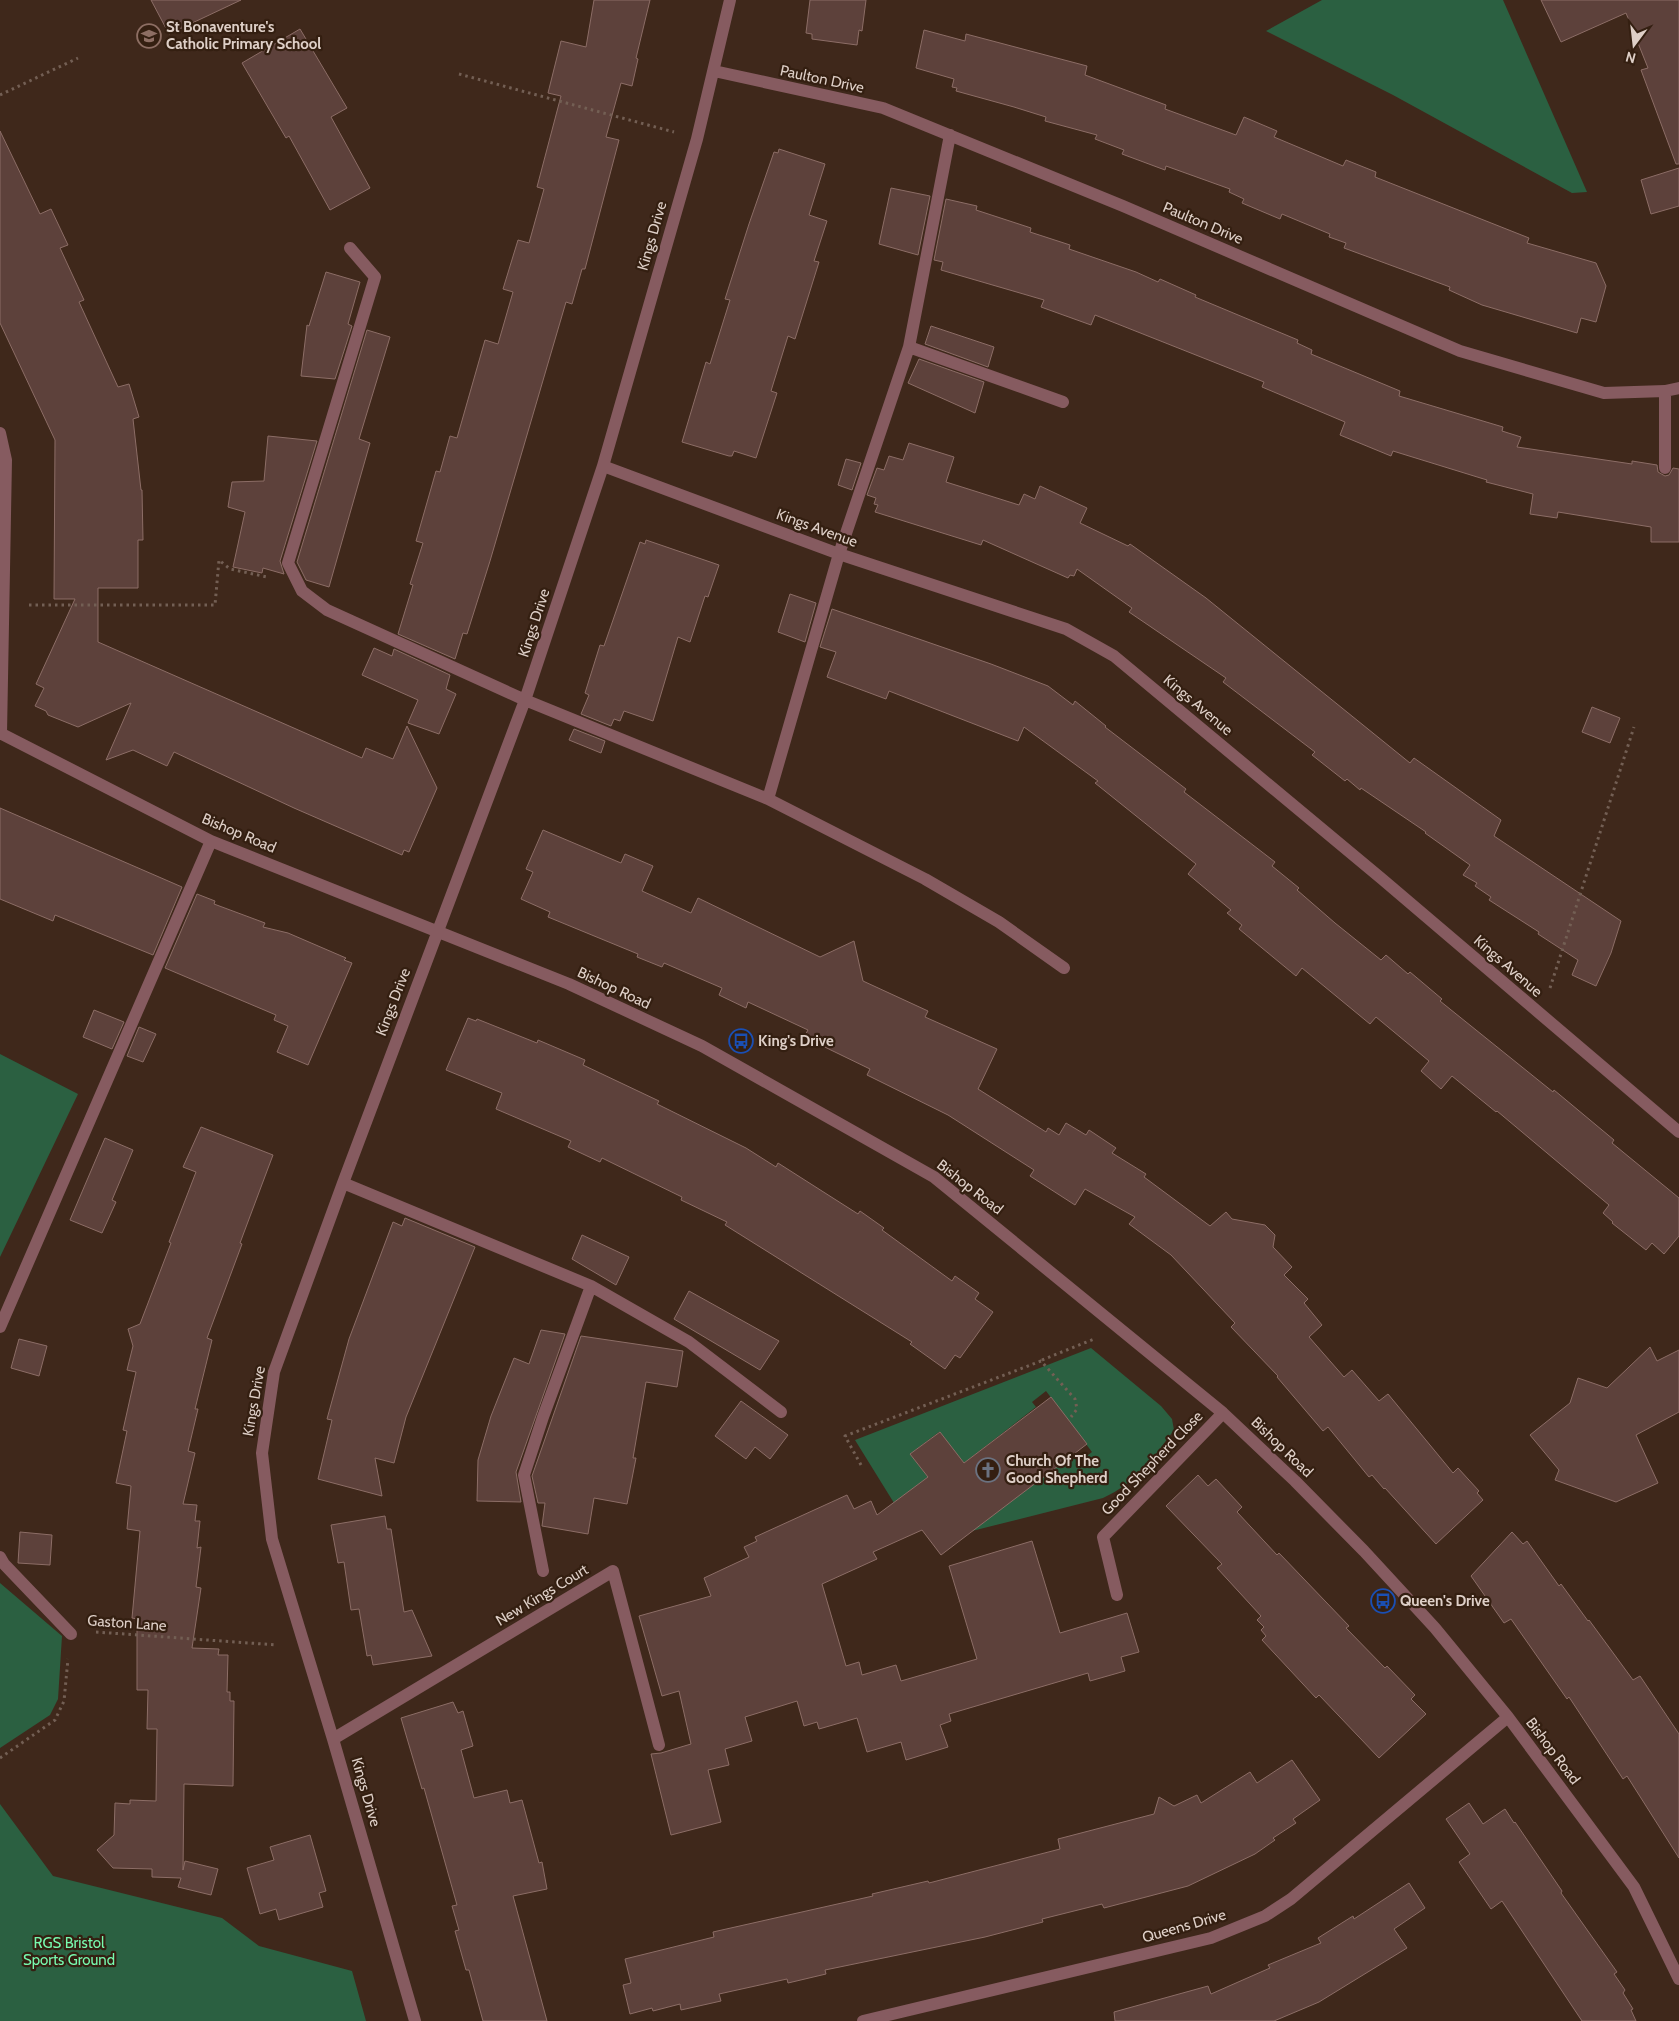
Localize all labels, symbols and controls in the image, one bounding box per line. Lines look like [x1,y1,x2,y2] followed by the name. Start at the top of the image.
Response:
[166,18,321,53] place label: St Bonaventure's Catholic Primary School
[1609,20,1659,70] north arrow
[136,23,162,49] school or university icon: St Bonaventure's Catholic Primary School
[1624,48,1638,68] text: N
[778,61,866,97] street label: Paulton Drive
[1160,198,1246,248] street label: Paulton Drive
[634,199,671,273] street label: Kings Drive
[774,505,860,551] street label: Kings Avenue
[514,586,554,660] street label: Kings Drive
[1160,671,1237,739] street label: Kings Avenue
[199,809,279,857] street label: Bishop Road
[1470,931,1546,1001] street label: Kings Avenue
[574,963,654,1013] street label: Bishop Road
[372,965,414,1038] street label: Kings Drive
[728,1028,754,1054] bus stop icon: King's Drive
[758,1032,834,1050] place label: King's Drive
[933,1156,1007,1218] street label: Bishop Road
[239,1364,269,1438] street label: Kings Drive
[1098,1407,1207,1519] street label: Good Shepherd Close
[1247,1413,1317,1481] street label: Bishop Road
[1006,1452,1107,1487] place label: Church Of The Good Shepherd
[975,1457,1001,1483] church icon: Church Of The Good Shepherd
[492,1560,592,1630] street label: New Kings Court
[1370,1588,1396,1614] bus stop icon: Queen's Drive
[1400,1592,1490,1610] place label: Queen's Drive
[87,1611,167,1635] street label: Gaston Lane
[1522,1714,1584,1788] street label: Bishop Road
[348,1755,385,1829] street label: Kings Drive
[1140,1905,1228,1947] street label: Queens Drive
[23,1934,115,1969] park label: RGS Bristol Sports Ground

